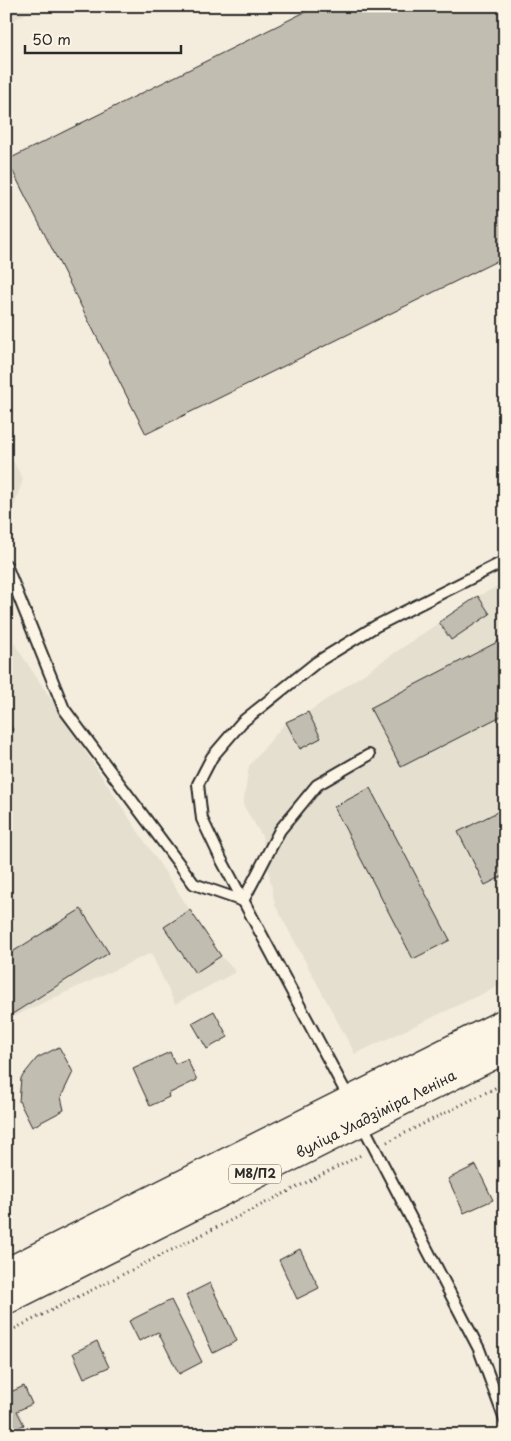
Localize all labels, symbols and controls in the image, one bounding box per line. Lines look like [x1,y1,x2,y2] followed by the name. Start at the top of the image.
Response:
[25,22,181,54] scale bar
[32,27,71,50] text: 50 m
[292,1064,460,1163] street label: вуліца Уладзіміра Леніна
[229,1164,281,1184] road number: М8/П2

